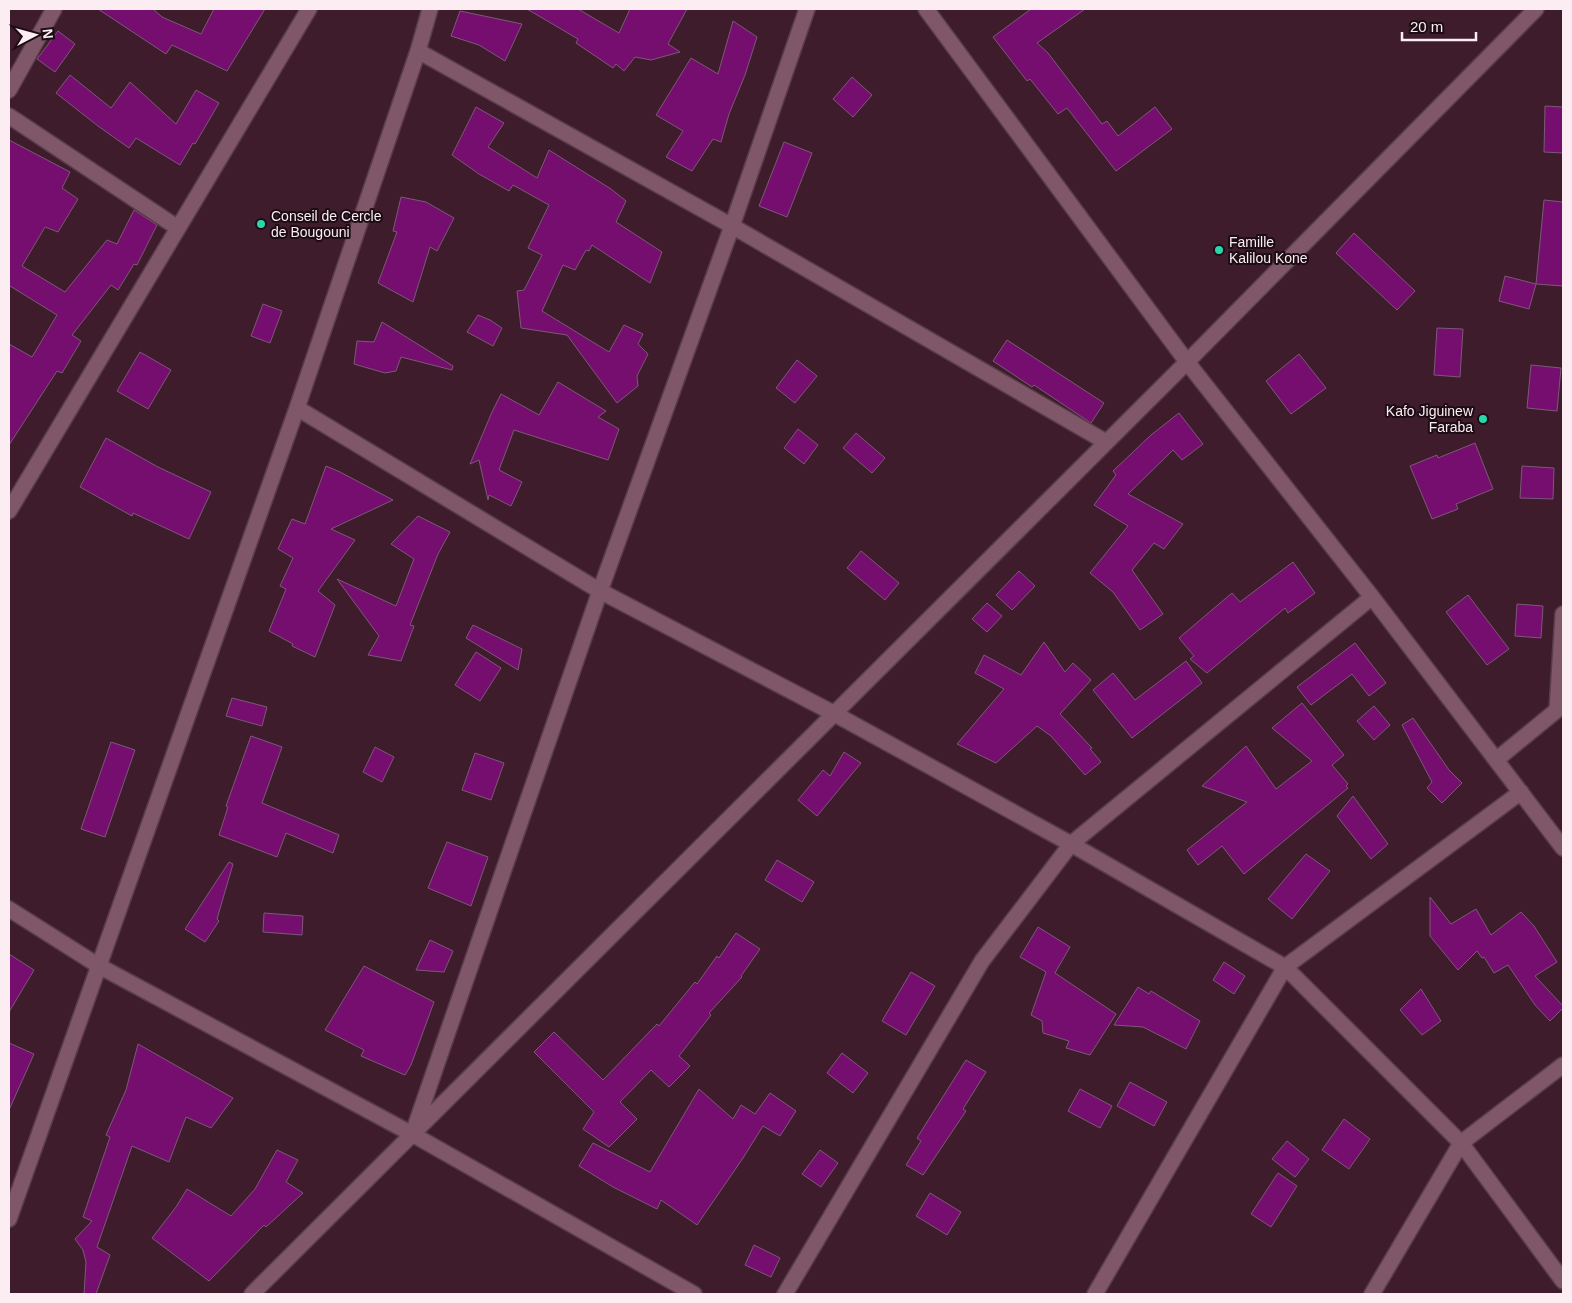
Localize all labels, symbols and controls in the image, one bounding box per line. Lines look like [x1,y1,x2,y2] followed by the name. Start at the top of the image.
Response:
[10,10,60,60] north arrow
[1402,10,1476,42] scale bar
[1410,18,1443,35] text: 20 m
[39,28,56,40] text: N
[271,208,382,240] place label: Conseil de Cercle de Bougouni
[255,218,267,230] marker: Conseil de Cercle de Bougouni
[1229,234,1308,266] place label: Famille Kalilou Kone
[1213,244,1225,256] marker: Famille Kalilou Kone
[1386,403,1474,435] place label: Kafo Jiguinew Faraba
[1477,413,1489,425] marker: Kafo Jiguinew Faraba

